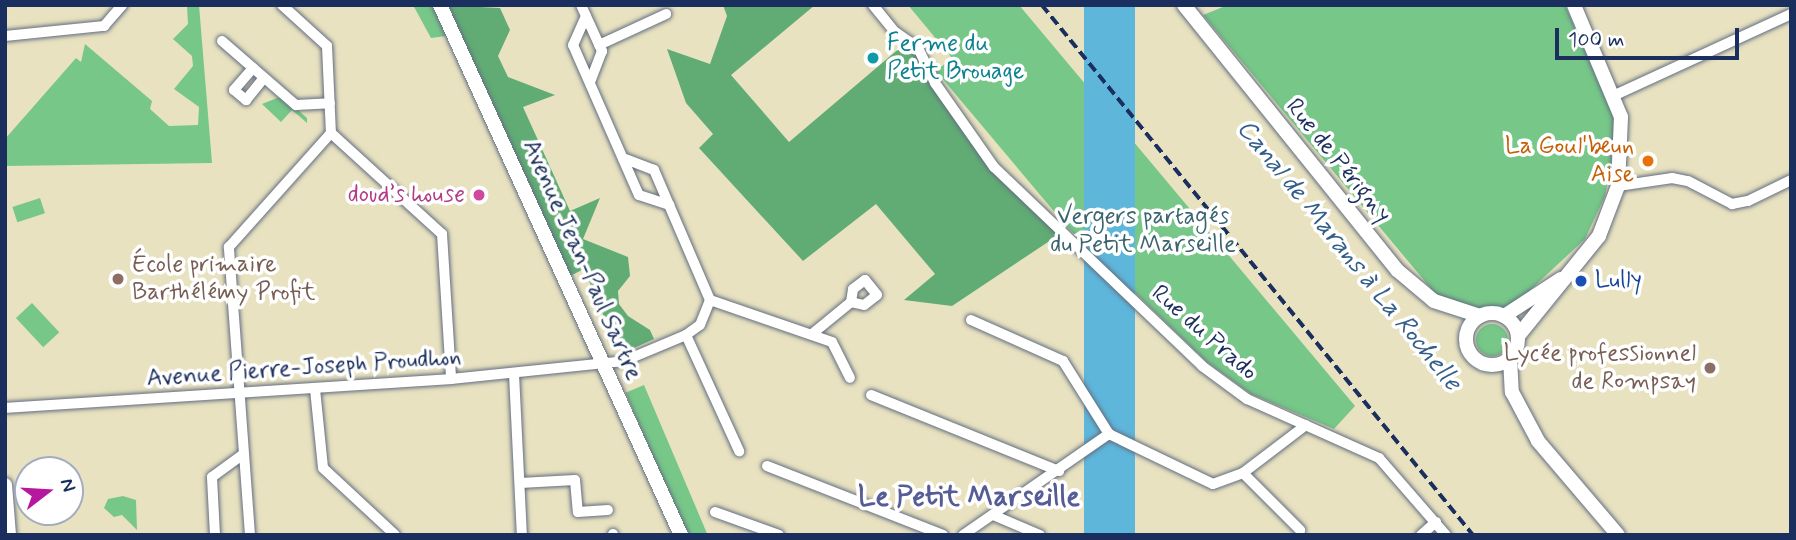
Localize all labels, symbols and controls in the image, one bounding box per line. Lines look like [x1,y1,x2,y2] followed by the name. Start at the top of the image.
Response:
[1558,14,1742,58] scale bar
[1568,26,1624,54] text: 100 m
[887,30,1025,86] place label: Ferme du Petit Brouage
[865,50,881,66] marker: Ferme du Petit Brouage
[1279,93,1397,229] street label: Rue de Périgny
[1227,112,1469,400] water label: Canal de Marans à La Rochelle
[1508,133,1634,189] place label: La Goul'beun Aise
[516,136,648,384] street label: Avenue Jean-Paul Sartre
[1640,153,1656,169] marker: La Goul'beun Aise
[348,181,465,209] place label: doud’s house
[471,187,487,203] marker: doud’s house
[1053,203,1233,259] park label: Vergers partagés du Petit Marseille
[132,251,314,307] place label: École primaire Barthélémy Profit
[1595,267,1642,295] place label: Lully
[110,271,126,287] marker: École primaire Barthélémy Profit
[1573,273,1589,289] marker: Lully
[1146,280,1262,386] street label: Rue du Prado
[1504,340,1696,396] place label: Lycée professionnel de Rompsay
[146,343,462,393] street label: Avenue Pierre-Joseph Proudhon
[1702,360,1718,376] marker: Lycée professionnel de Rompsay
[14,456,84,526] north arrow
[54,476,81,495] text: N
[861,481,1077,515] district label: Le Petit Marseille

